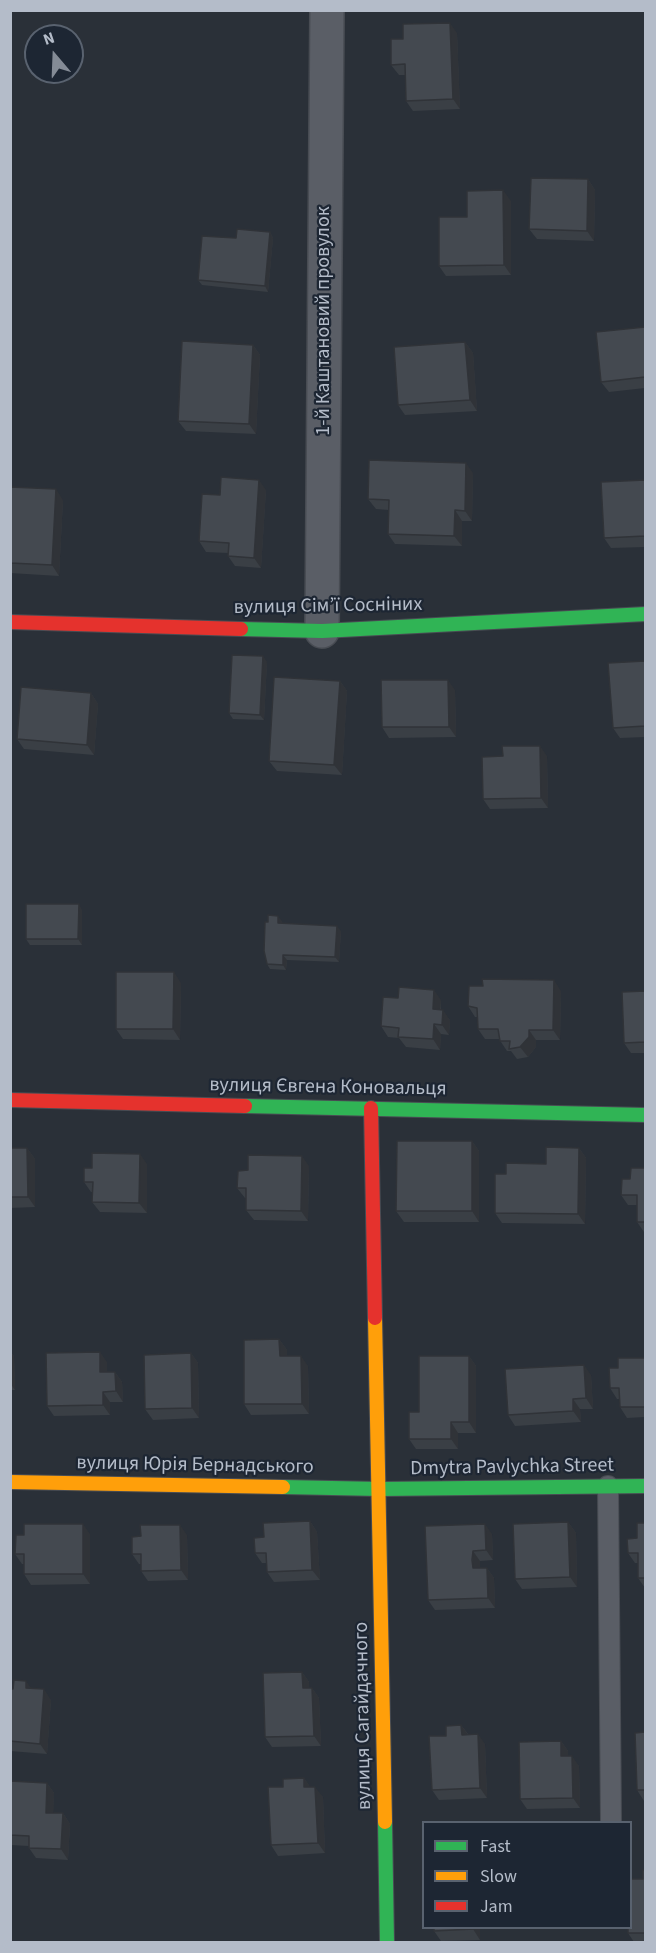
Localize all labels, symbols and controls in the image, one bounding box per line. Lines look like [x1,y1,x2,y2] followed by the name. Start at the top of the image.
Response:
[24,24,84,84] north arrow
[40,27,57,51] text: N
[313,206,337,436] street label: 1-й Каштановий провулок
[234,593,422,621] street label: вулиця Сім’ї Сосніних
[209,1074,447,1102] street label: вулиця Євгена Коновальця
[76,1452,314,1480] street label: вулиця Юрія Бернадського
[410,1454,614,1482] street label: Dmytra Pavlychka Street
[350,1622,378,1810] street label: вулиця Сагайдачного
[422,1821,632,1929] legend
[480,1834,511,1859] text: Fast
[480,1864,517,1889] text: Slow
[480,1894,513,1919] text: Jam

